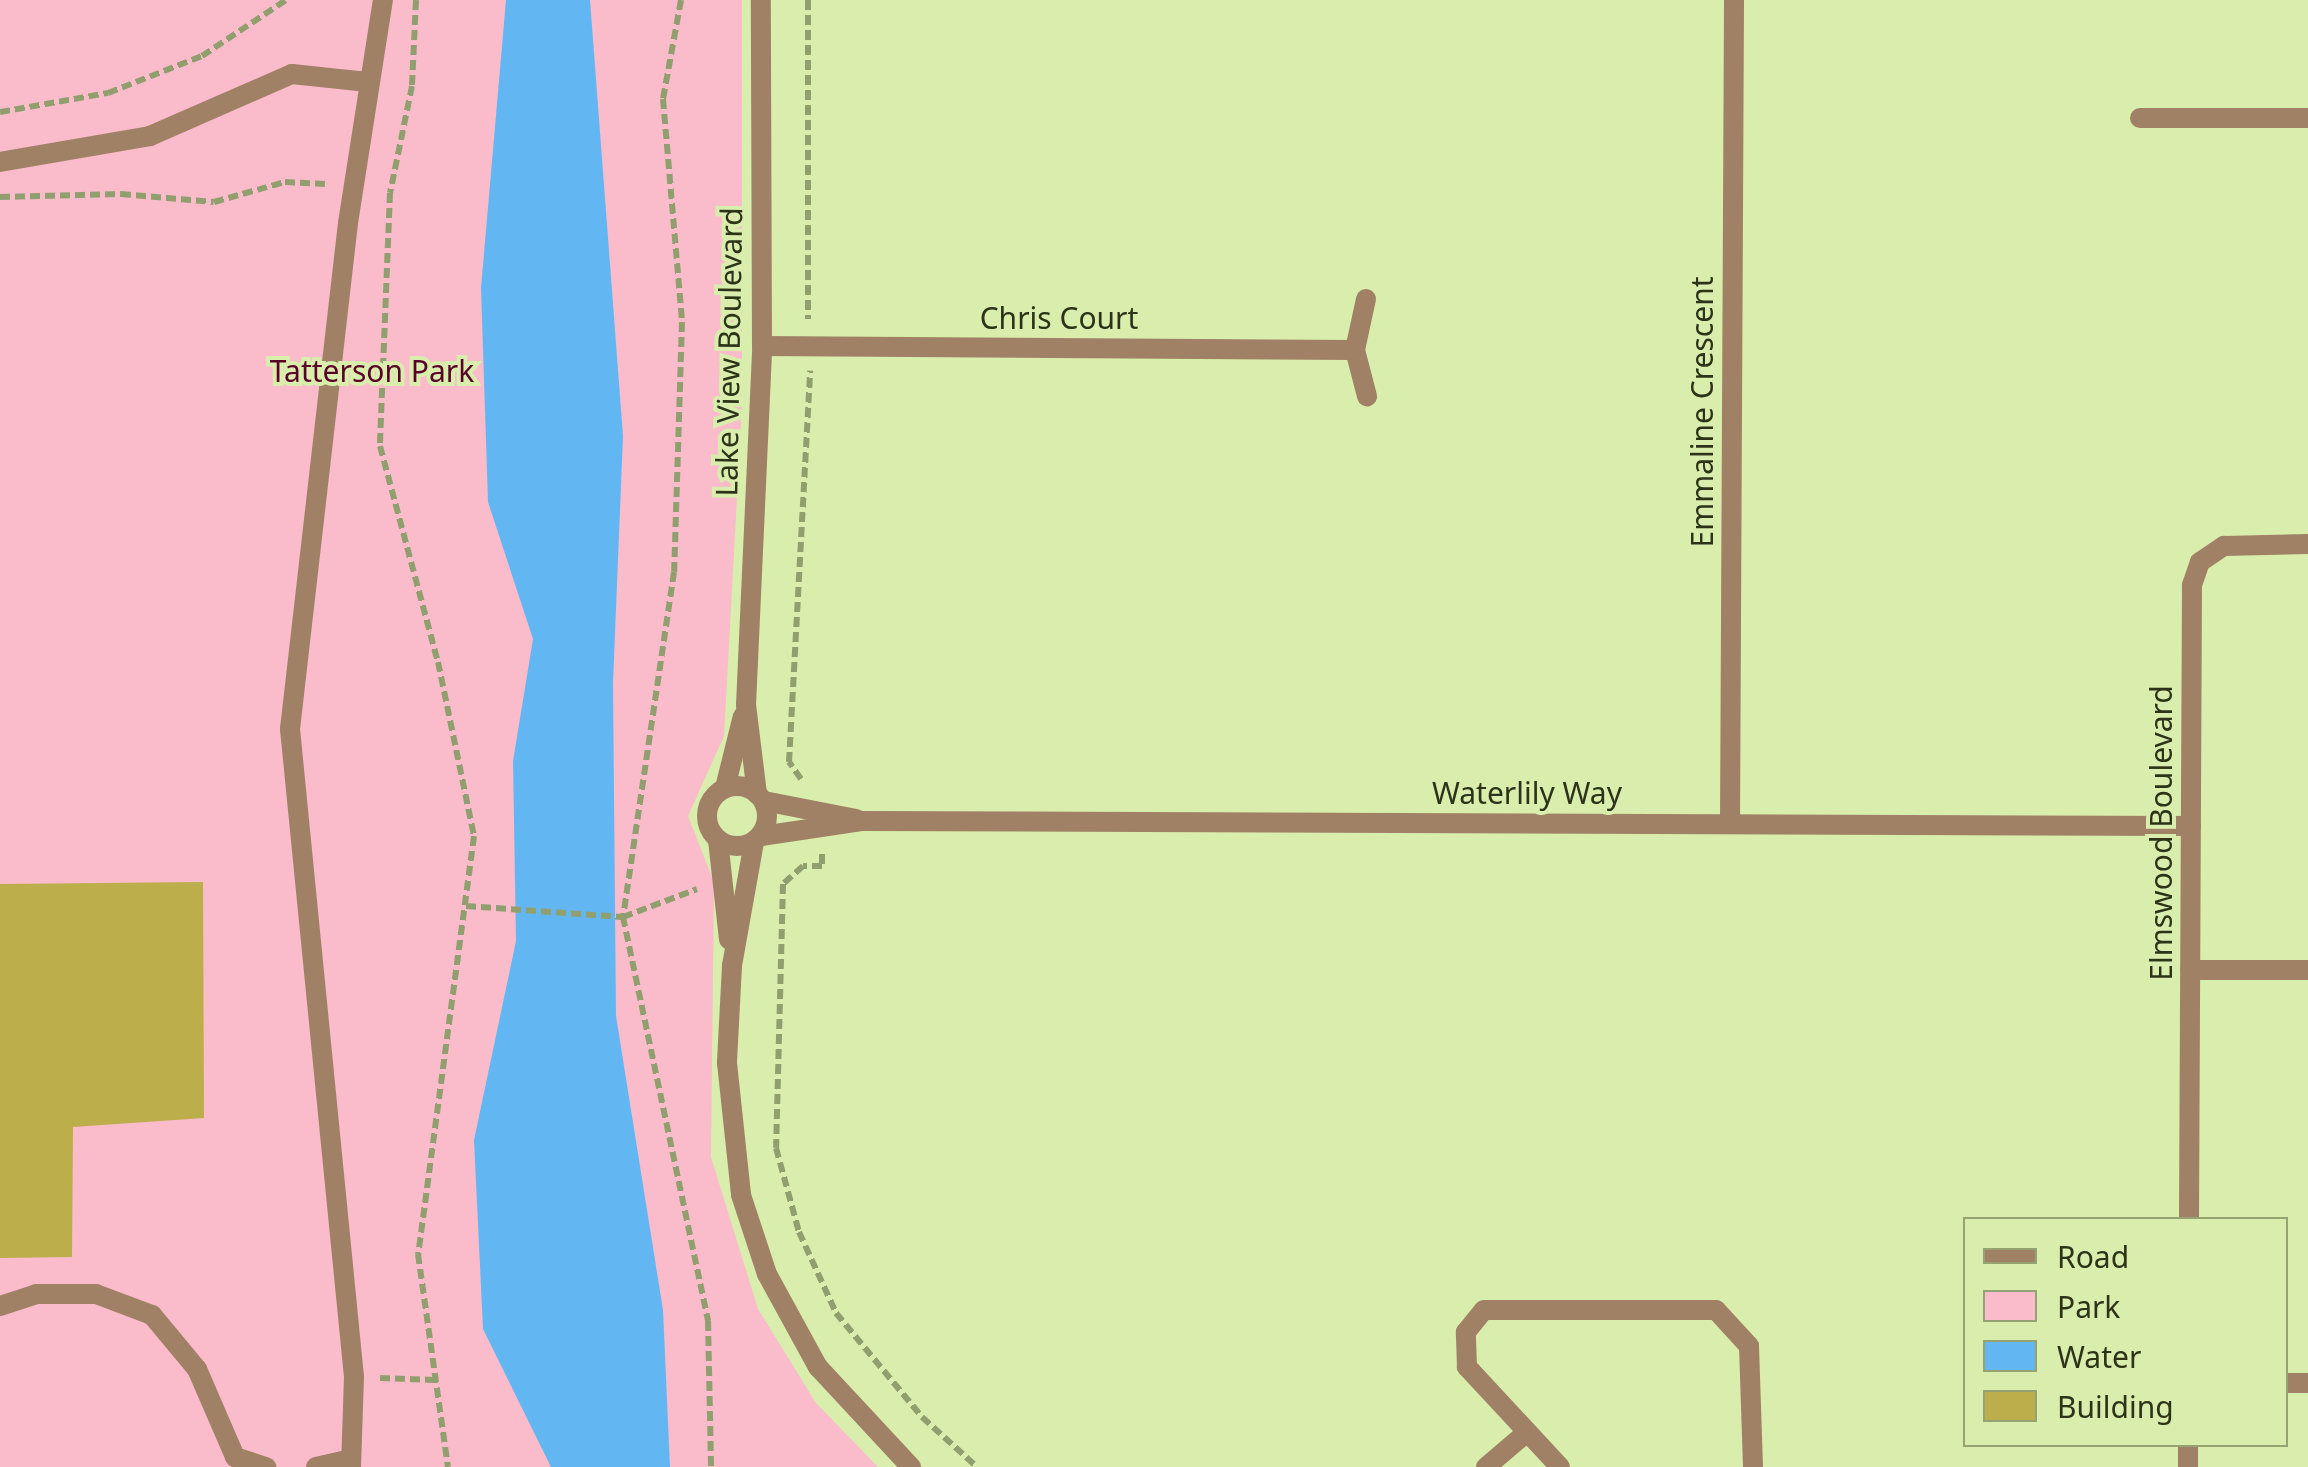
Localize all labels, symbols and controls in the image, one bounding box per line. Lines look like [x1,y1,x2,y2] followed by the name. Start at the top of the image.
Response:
[708,207,750,497] street label: Lake View Boulevard
[1684,276,1720,548] street label: Emmaline Crescent
[980,300,1138,336] street label: Chris Court
[270,353,474,389] park label: Tatterson Park
[2143,685,2179,981] street label: Elmswood Boulevard
[1432,775,1622,811] street label: Waterlily Way
[1963,1217,2288,1447] legend
[2057,1236,2129,1277] text: Road
[2057,1286,2120,1327] text: Park
[2057,1336,2141,1377] text: Water
[2057,1386,2174,1427] text: Building

